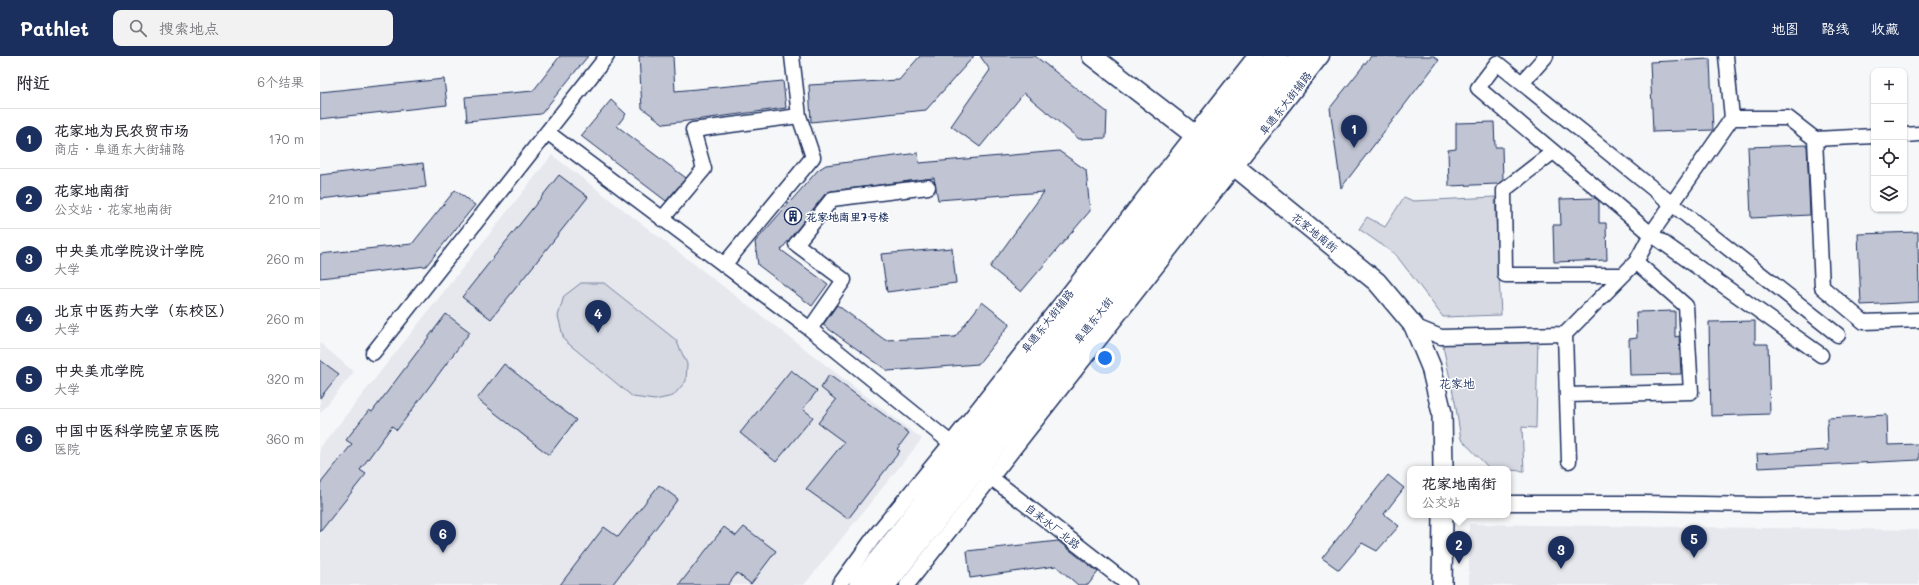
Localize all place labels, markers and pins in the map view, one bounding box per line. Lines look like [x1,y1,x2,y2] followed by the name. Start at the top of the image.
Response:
[1341,115,1367,148] pin: 1
[783,206,803,226] building icon: 花家地南里7号楼
[806,209,889,224] place label: 花家地南里7号楼
[585,300,611,333] pin: 4
[430,520,456,553] pin: 6
[1681,525,1707,558] pin: 5
[1446,531,1472,564] pin: 2
[1548,536,1574,569] pin: 3

